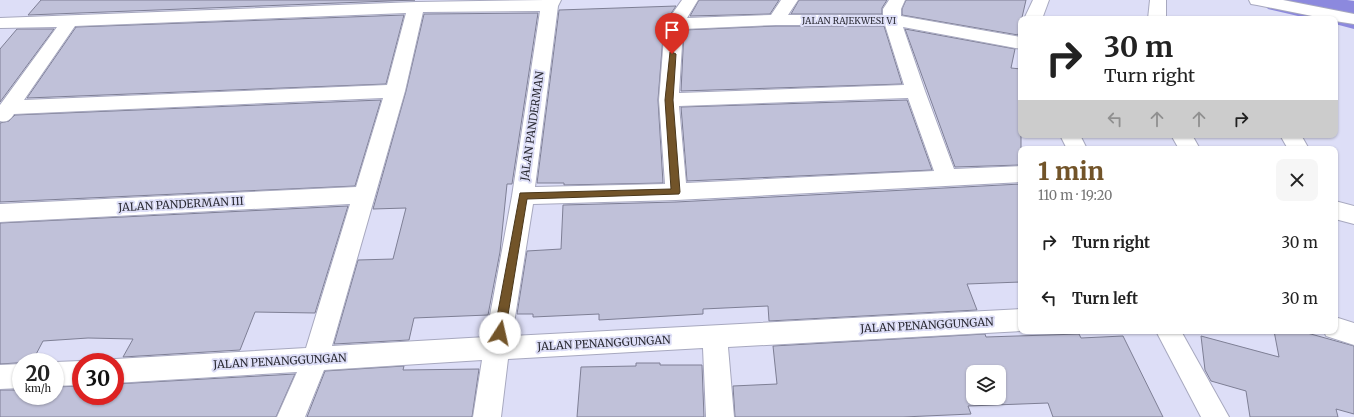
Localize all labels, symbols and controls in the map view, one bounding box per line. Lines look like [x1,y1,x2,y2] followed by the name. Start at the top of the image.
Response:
[655,13,689,54] pin
[801,15,896,26] street label: JALAN RAJEKWESI VI
[661,19,683,41] icon: arrive
[1104,29,1173,65] text: 30 m
[1038,32,1090,84] icon: right
[1104,64,1195,87] text: Turn right
[517,70,547,183] street label: JALAN PANDERMAN
[1104,108,1126,130] icon: left
[1146,108,1168,130] icon: ahead
[1188,108,1210,130] icon: ahead
[1230,108,1252,130] icon: right
[1038,156,1104,187] text: 1 min
[1276,159,1318,201] button: close
[1038,187,1112,204] text: 110 m · 19:20
[117,194,244,214] street label: JALAN PANDERMAN III
[1038,231,1060,253] icon: right
[1072,233,1150,252] text: Turn right
[1281,233,1318,252] text: 30 m
[1038,287,1060,309] icon: left
[1072,289,1138,308] text: Turn left
[1281,289,1318,308] text: 30 m
[479,312,521,354] position arrow
[859,314,994,336] street label: JALAN PENANGGUNGAN
[536,332,671,354] street label: JALAN PENANGGUNGAN
[212,350,347,372] street label: JALAN PENANGGUNGAN
[72,353,124,405] speed limit sign: 30
[26,361,50,386] text: 20
[966,365,1006,405] map controls
[966,365,1006,405] button: layers
[25,382,51,395] text: km/h

